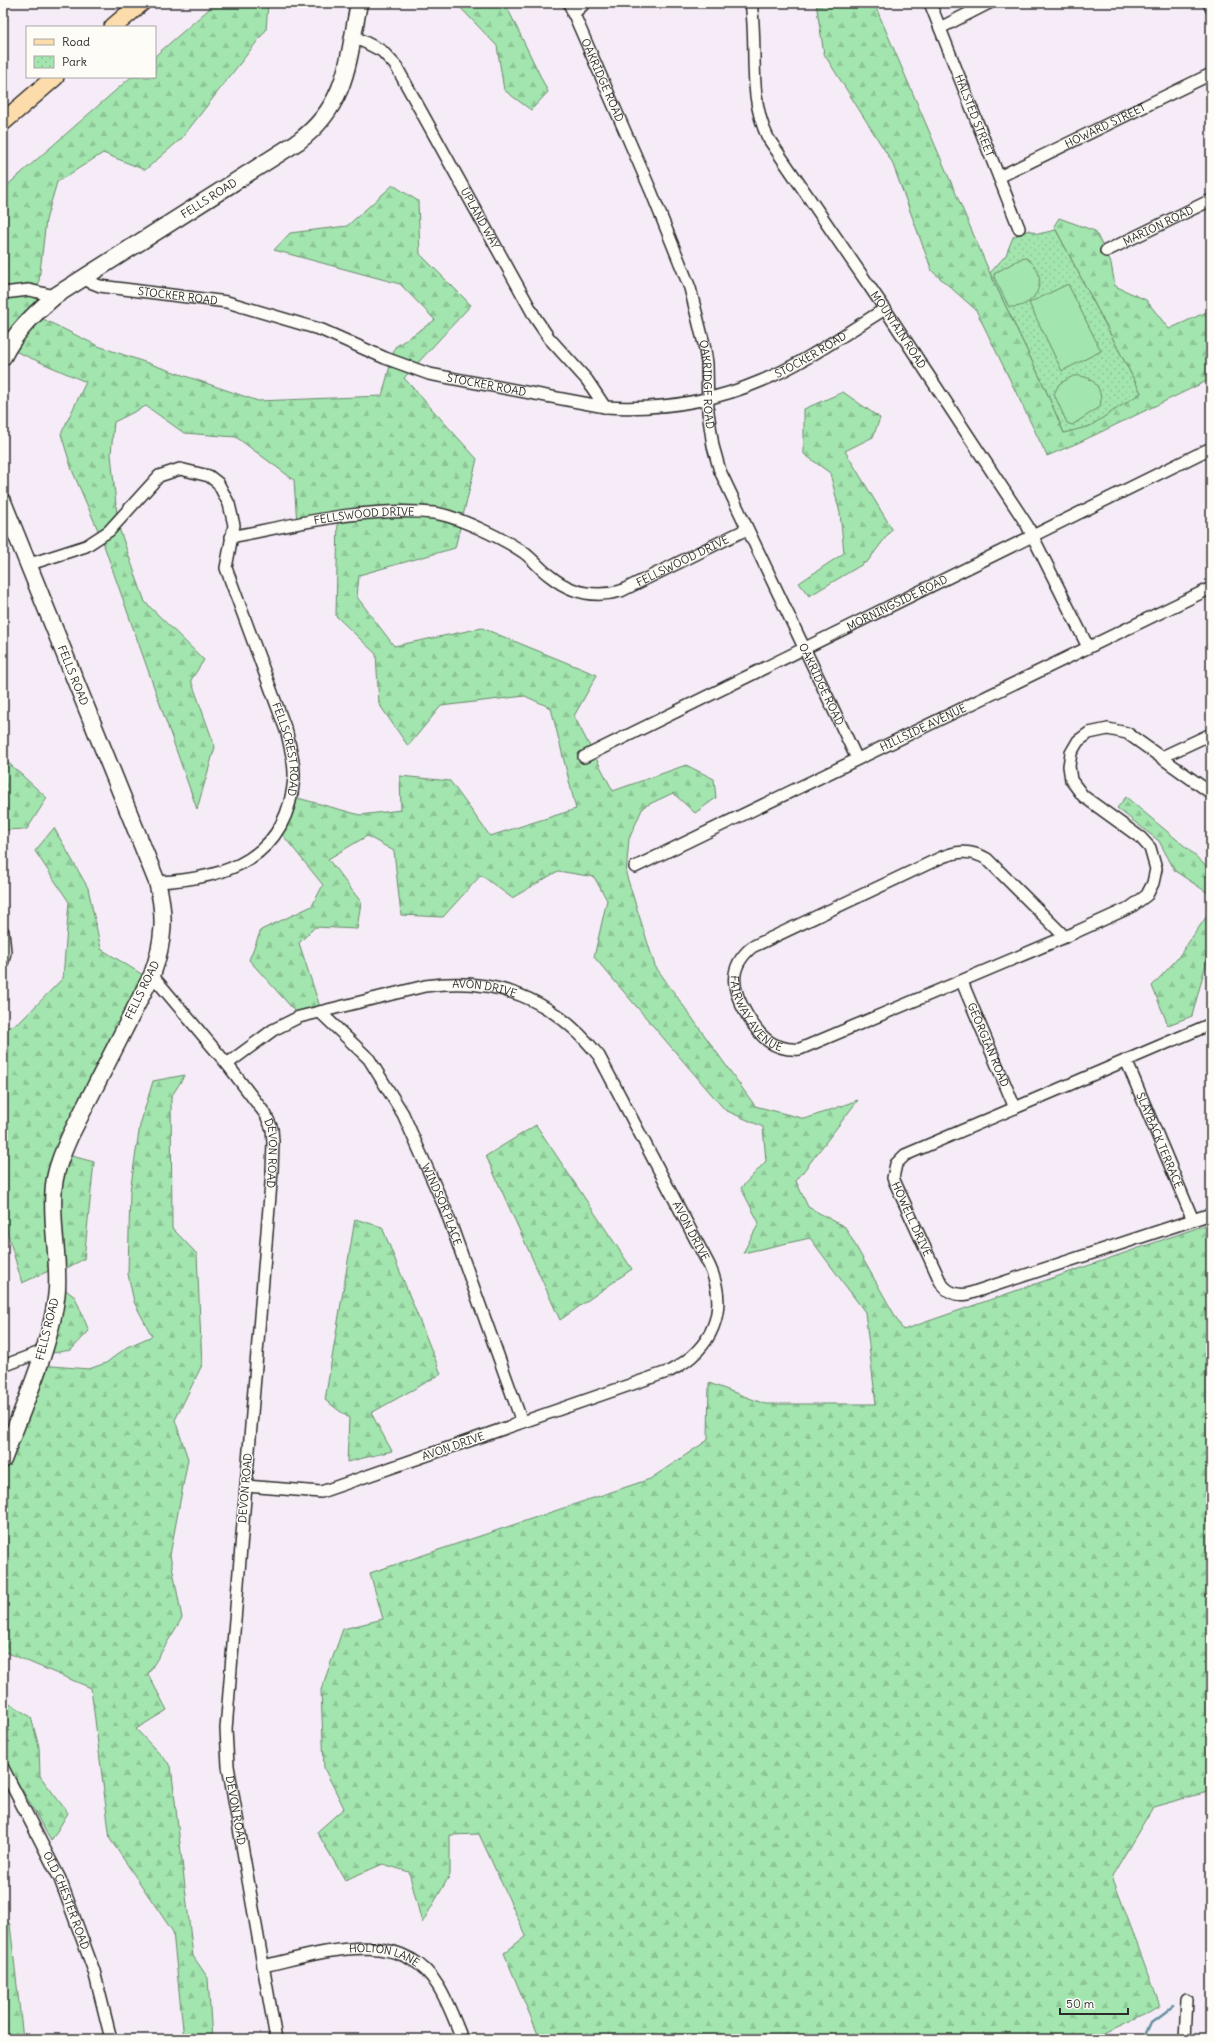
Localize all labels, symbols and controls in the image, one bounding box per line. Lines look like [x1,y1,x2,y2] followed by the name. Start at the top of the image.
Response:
[26,26,156,78] legend
[62,34,90,49] text: Road
[578,36,627,124] street label: OAKRIDGE ROAD
[62,54,87,69] text: Park
[952,72,997,159] street label: HALSTED STREET
[1062,100,1148,151] street label: HOWARD STREET
[178,175,240,221] street label: FELLS ROAD
[458,185,503,251] street label: UPLAND WAY
[1121,203,1196,249] street label: MARION ROAD
[137,284,219,308] street label: STOCKER ROAD
[868,288,929,371] street label: MOUNTAIN ROAD
[772,328,849,381] street label: STOCKER ROAD
[696,339,717,430] street label: OAKRIDGE ROAD
[446,371,528,399] street label: STOCKER ROAD
[313,504,415,527] street label: FELLSWOOD DRIVE
[634,532,731,589] street label: FELLSWOOD DRIVE
[844,572,950,633] street label: MORNINGSIDE ROAD
[796,641,847,728] street label: OAKRIDGE ROAD
[55,643,92,708] street label: FELLS ROAD
[269,700,301,798] street label: FELLSCREST ROAD
[878,701,968,754] street label: HILLSIDE AVENUE
[122,958,162,1022] street label: FELLS ROAD
[727,975,784,1054] street label: FAIRWAY AVENUE
[452,977,519,1000] street label: AVON DRIVE
[964,1000,1012,1089] street label: GEORGIAN ROAD
[1133,1090,1186,1190] street label: SLAYBACK TERRACE
[261,1116,280,1189] street label: DEVON ROAD
[419,1161,465,1247] street label: WINDSOR PLACE
[889,1180,935,1258] street label: HOWELL DRIVE
[670,1199,712,1263] street label: AVON DRIVE
[33,1296,62,1362] street label: FELLS ROAD
[420,1429,486,1463] street label: AVON DRIVE
[235,1452,255,1524] street label: DEVON ROAD
[223,1775,249,1846] street label: DEVON ROAD
[40,1849,92,1952] street label: OLD CHESTER ROAD
[348,1941,422,1970] street label: HOLTON LANE
[1060,1990,1128,2016] scale bar
[1066,1996,1095,2011] text: 50 m

